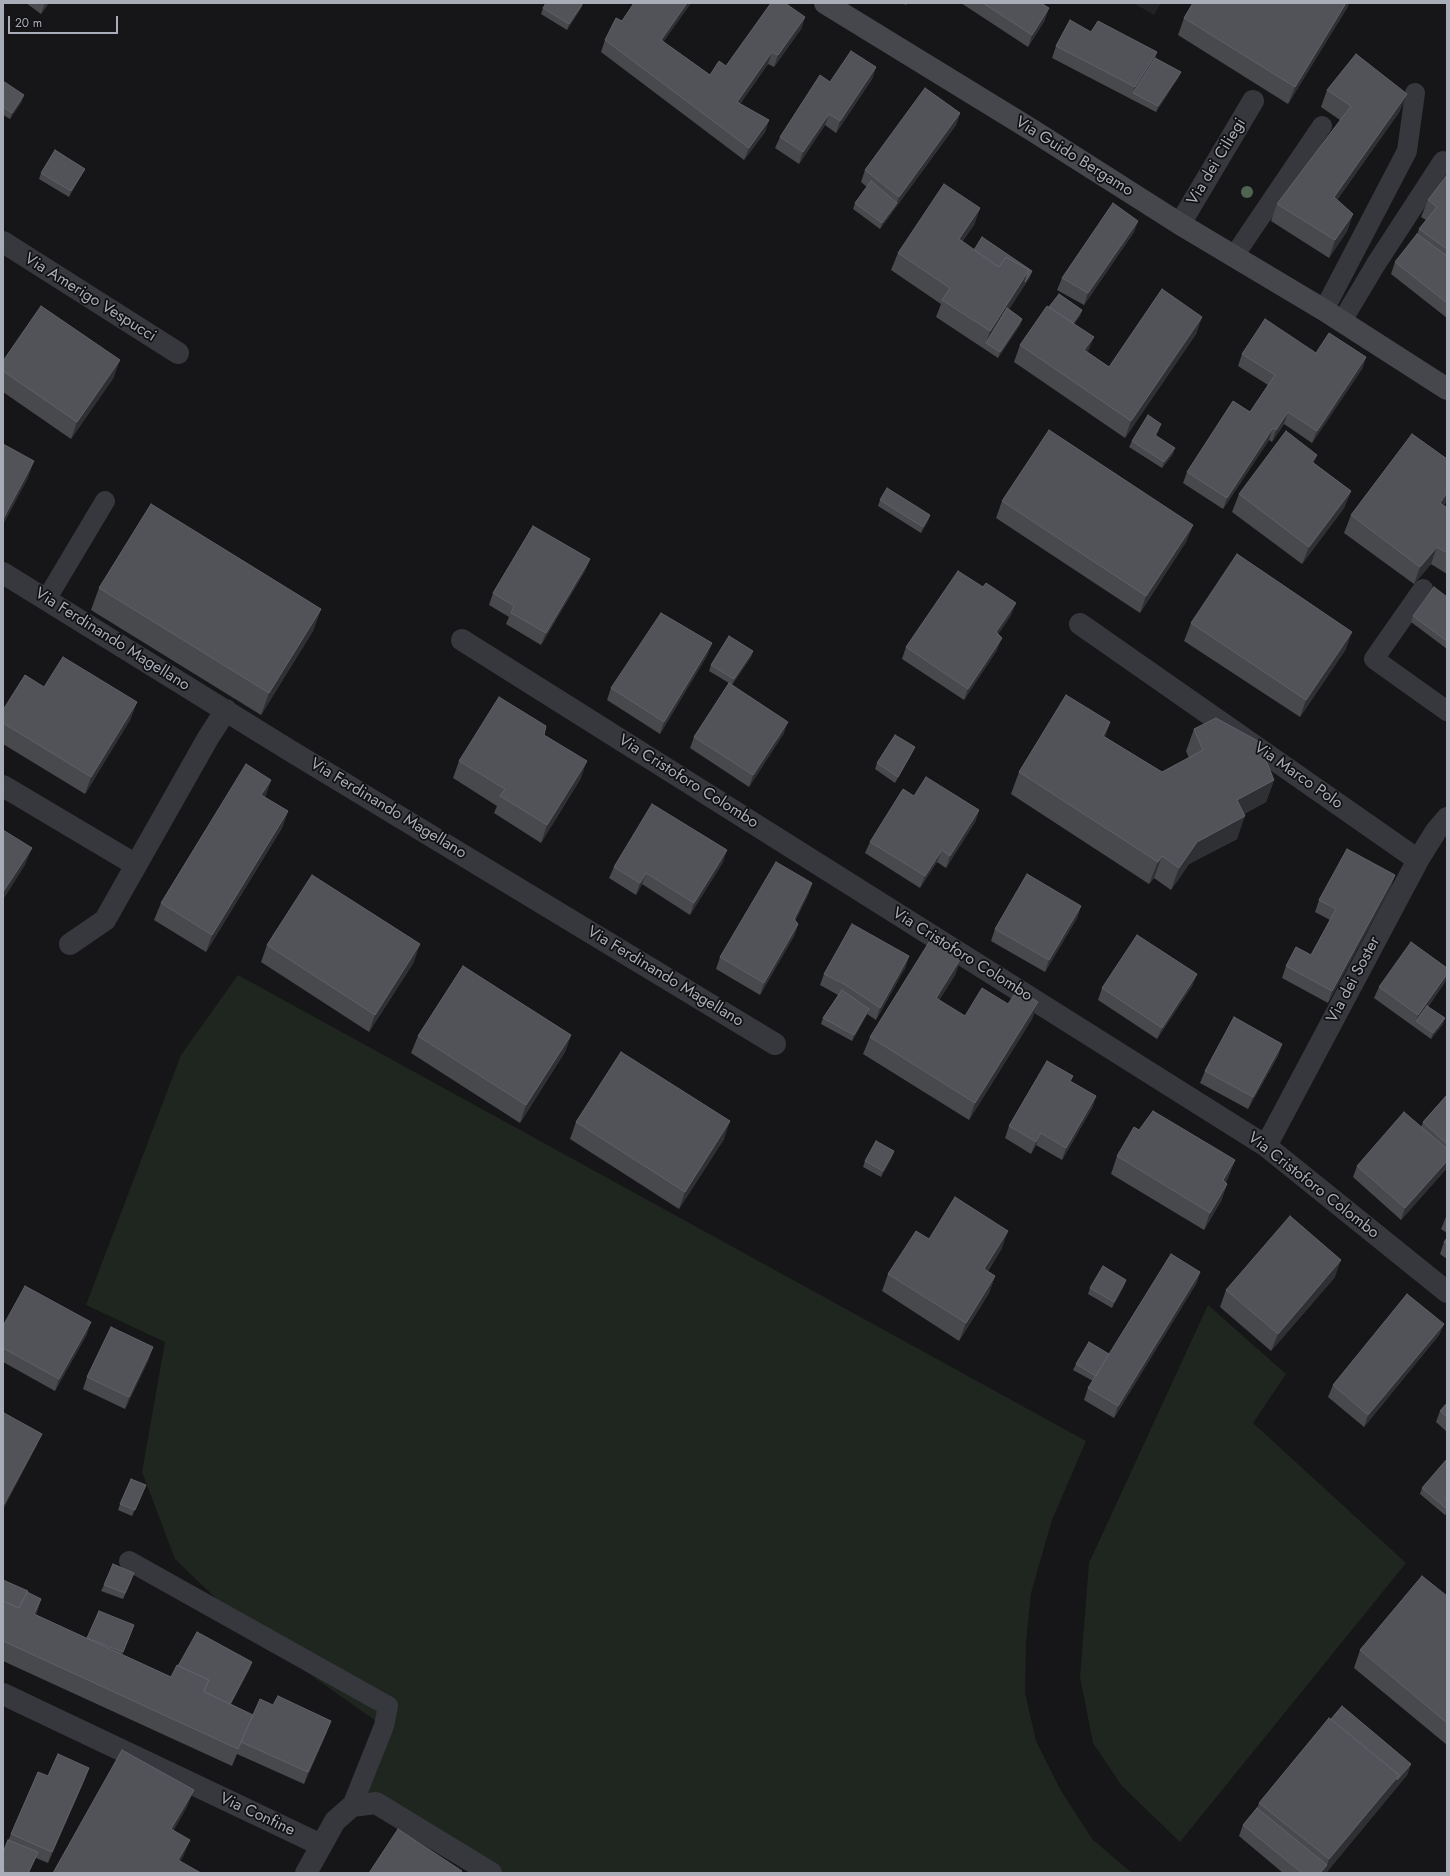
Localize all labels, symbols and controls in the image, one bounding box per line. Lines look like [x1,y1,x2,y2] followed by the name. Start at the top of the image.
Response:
[10,8,120,34] scale bar
[15,14,42,32] text: 20 m
[1012,113,1136,201] street label: Via Guido Bergamo
[1184,115,1250,209] street label: Via dei Ciliegi
[21,250,159,346] street label: Via Amerigo Vespucci
[31,584,193,696] street label: Via Ferdinando Magellano
[614,731,762,833] street label: Via Cristoforo Colombo
[1250,738,1346,814] street label: Via Marco Polo
[306,755,470,863] street label: Via Ferdinando Magellano
[888,904,1036,1006] street label: Via Cristoforo Colombo
[583,923,747,1031] street label: Via Ferdinando Magellano
[1323,934,1385,1026] street label: Via dei Soster
[1244,1129,1382,1243] street label: Via Cristoforo Colombo
[216,1789,298,1841] street label: Via Confine

